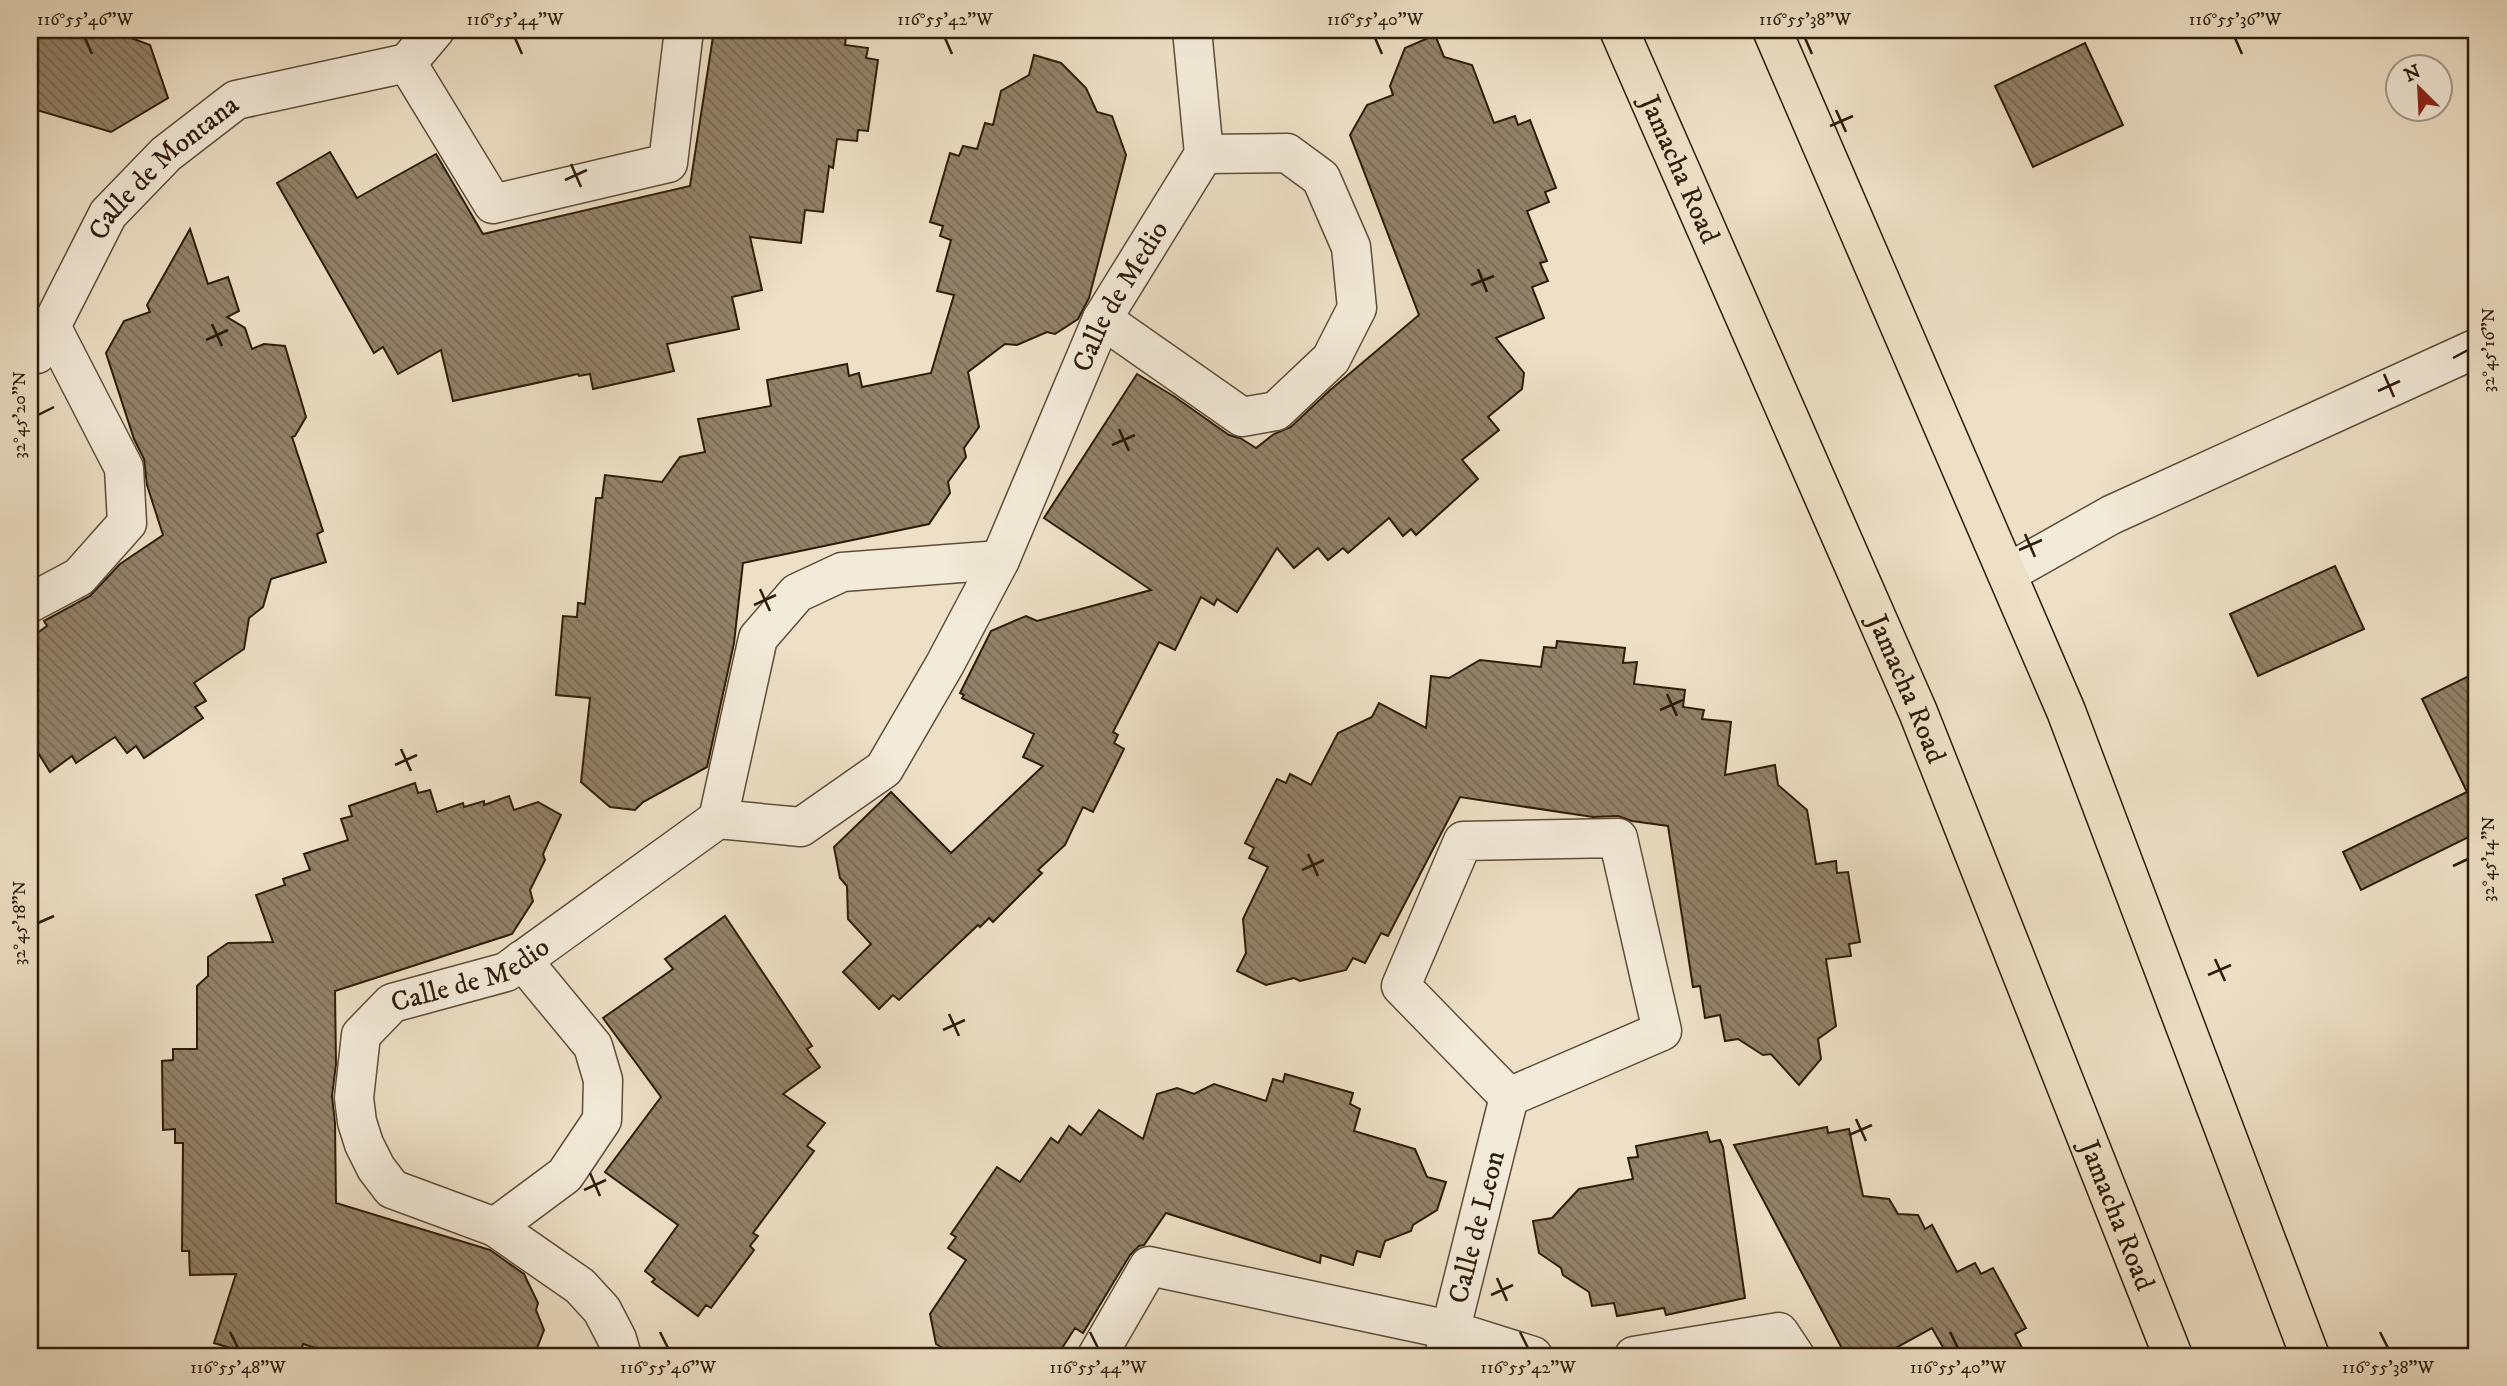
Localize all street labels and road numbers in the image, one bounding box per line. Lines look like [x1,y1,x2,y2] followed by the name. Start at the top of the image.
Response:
[80,87,246,246] street label: Calle de Montana
[1631,87,1728,249] street label: Jamacha Road
[1064,214,1176,377] street label: Calle de Medio
[1859,606,1954,768] street label: Jamacha Road
[387,929,556,1020] street label: Calle de Medio
[2071,1133,2163,1295] street label: Jamacha Road
[1440,1146,1512,1307] street label: Calle de Leon

